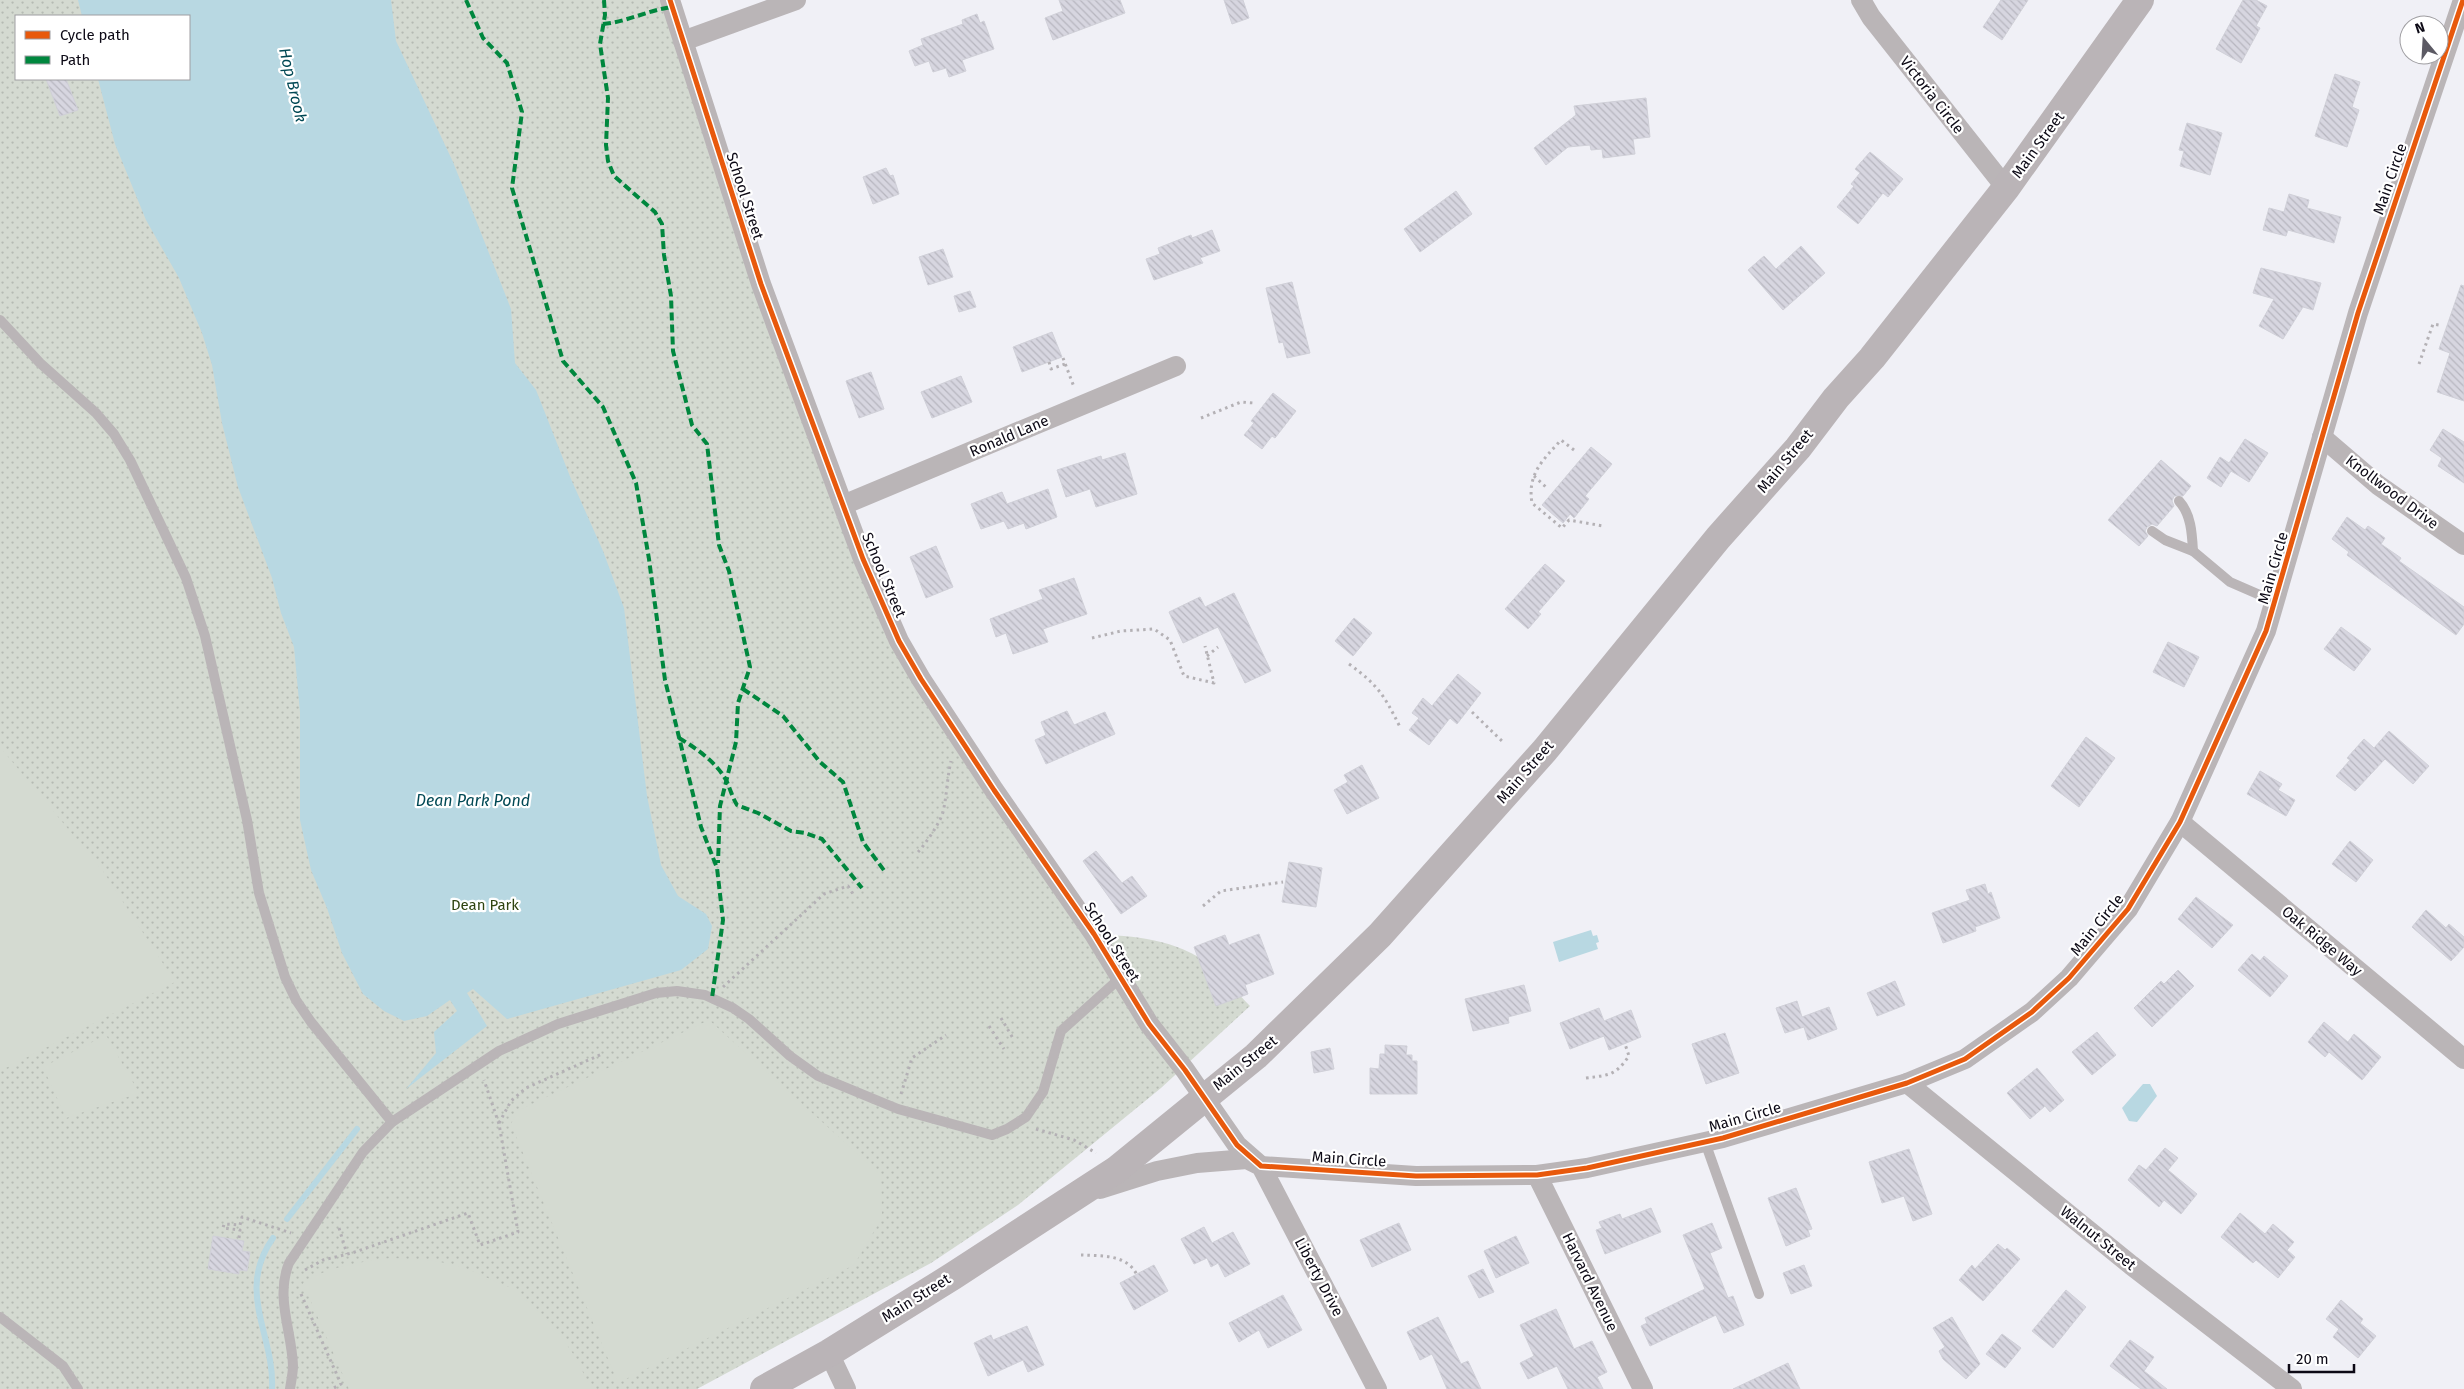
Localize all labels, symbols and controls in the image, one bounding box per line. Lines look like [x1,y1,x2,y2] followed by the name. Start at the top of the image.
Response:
[15,15,190,80] legend
[2399,15,2449,65] north arrow
[2413,19,2427,38] text: N
[60,26,130,44] text: Cycle path
[275,46,311,124] water label: Hop Brook
[60,51,90,69] text: Path
[1896,53,1968,137] street label: Victoria Circle
[2008,108,2068,182] street label: Main Street
[2369,141,2411,217] street label: Main Circle
[722,150,768,242] street label: School Street
[967,411,1051,461] street label: Ronald Lane
[1753,425,1817,496] street label: Main Street
[2342,451,2442,533] street label: Knollwood Drive
[858,530,910,621] street label: School Street
[2254,530,2292,606] street label: Main Circle
[1493,736,1558,807] street label: Main Street
[416,791,530,810] water label: Dean Park Pond
[2067,890,2127,960] street label: Main Circle
[451,896,519,914] park label: Dean Park
[1080,899,1144,986] street label: School Street
[2278,902,2366,980] street label: Oak Ridge Way
[1209,1031,1281,1094] street label: Main Street
[1707,1098,1783,1136] street label: Main Circle
[1311,1147,1387,1171] street label: Main Circle
[2057,1202,2140,1274] street label: Walnut Street
[1558,1230,1622,1334] street label: Harvard Avenue
[1291,1235,1347,1319] street label: Liberty Drive
[878,1270,954,1326] street label: Main Street
[2289,1342,2354,1374] scale bar
[2296,1350,2329,1368] text: 20 m

